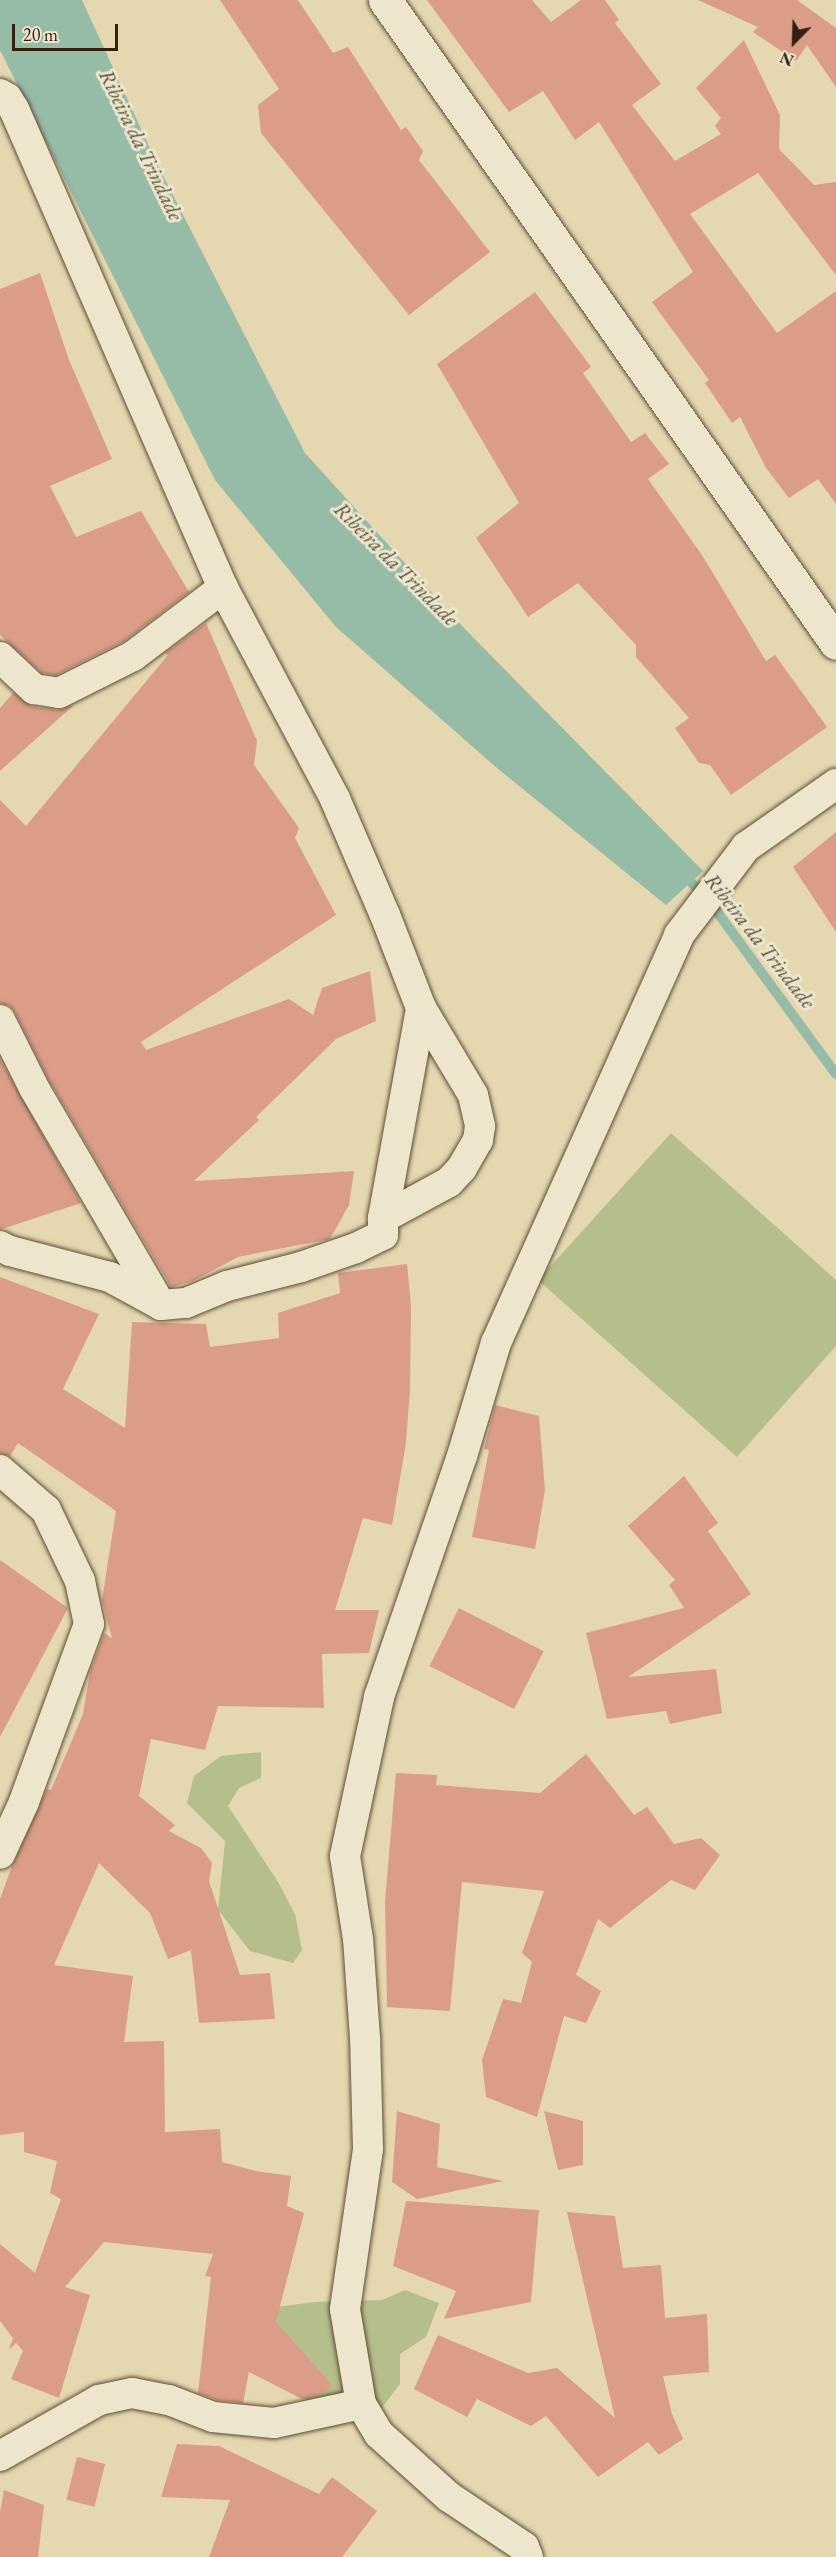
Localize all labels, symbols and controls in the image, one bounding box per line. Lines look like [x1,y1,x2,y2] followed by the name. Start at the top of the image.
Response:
[15,12,122,50] scale bar
[764,12,824,72] north arrow
[23,23,58,46] text: 20 m
[777,47,797,71] text: N
[94,65,188,225] water label: Ribeira da Trindade
[329,497,463,631] water label: Ribeira da Trindade
[699,868,821,1014] water label: Ribeira da Trindade

